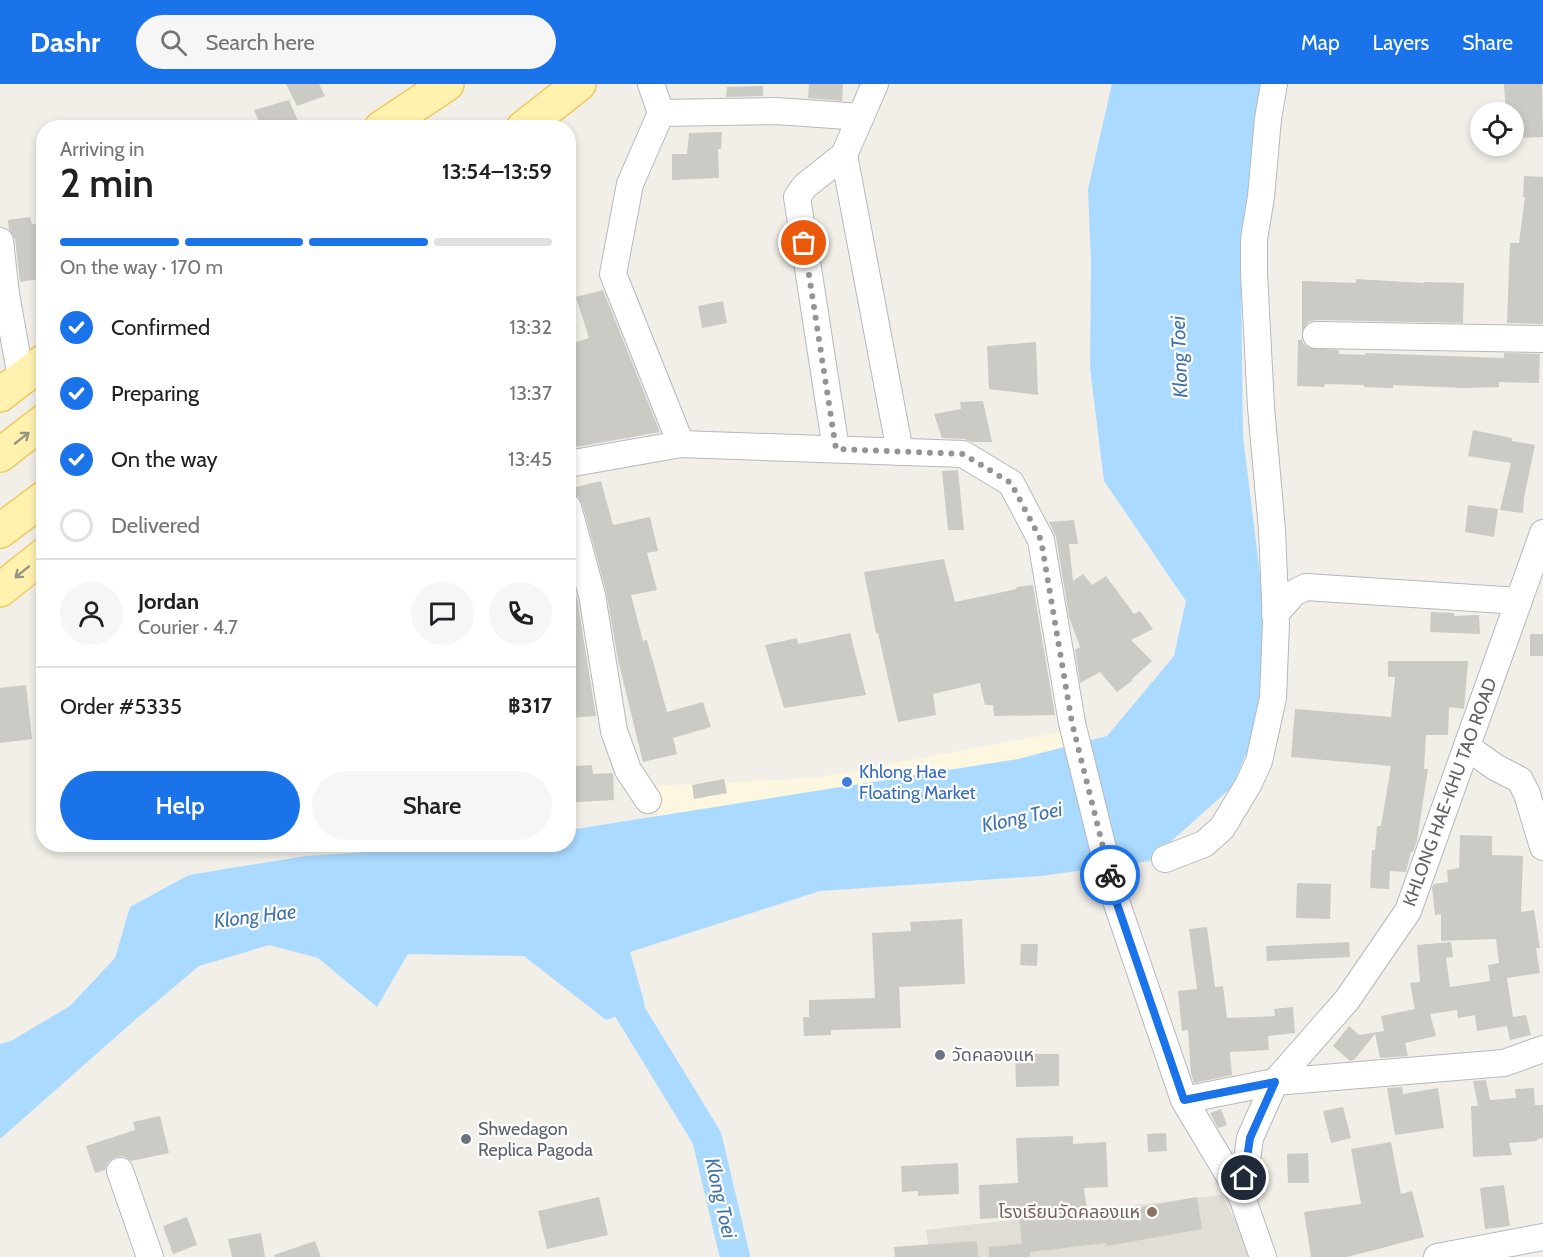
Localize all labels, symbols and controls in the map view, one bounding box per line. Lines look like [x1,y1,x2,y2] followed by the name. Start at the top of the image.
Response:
[136,15,556,69] search box
[30,25,100,59] text: Dashr
[157,26,190,59] icon: search
[205,29,315,56] text: Search here
[1301,30,1340,55] text: Map
[1373,30,1429,55] text: Layers
[1462,30,1513,55] text: Share
[1470,102,1524,156] map controls
[1470,102,1524,156] button: locate
[60,137,144,161] text: Arriving in
[442,158,552,185] text: 13:54–13:59
[60,159,154,207] text: 2 min
[778,217,829,268] pin
[787,226,820,259] icon: bag
[60,255,223,279] text: On the way · 170 m
[60,311,93,344] icon: check
[111,314,210,341] text: Confirmed
[509,315,552,339] text: 13:32
[1166,315,1192,398] water label: Klong Toei
[60,377,93,410] icon: check
[111,380,199,407] text: Preparing
[510,381,552,405] text: 13:37
[13,431,29,444] one-way arrow
[60,443,93,476] icon: check
[111,446,218,473] text: On the way
[508,447,552,471] text: 13:45
[111,512,200,539] text: Delivered
[14,566,30,579] one-way arrow
[60,582,123,645] button: person
[411,582,474,645] button: chat
[489,582,552,645] button: phone
[138,588,199,615] text: Jordan
[138,615,238,639] text: Courier · 4.7
[1398,675,1502,909] street label: KHLONG HAE-KHU TAO ROAD
[508,692,552,719] text: ฿317
[60,693,182,720] text: Order #5335
[859,761,976,804] place label: Khlong Hae Floating Market
[60,771,300,840] button: Help
[312,771,552,840] button: Share
[840,775,854,789] marker: Khlong Hae Floating Market
[979,797,1065,837] water label: Klong Toei
[1080,845,1140,905] courier
[1094,859,1127,892] icon: bike
[212,899,298,933] water label: Klong Hae
[952,1044,1034,1066] place label: วัดคลองแห
[933,1048,947,1062] marker: วัดคลองแห
[478,1118,593,1161] place label: Shwedagon Replica Pagoda
[459,1132,473,1146] marker: Shwedagon Replica Pagoda
[1218,1152,1269,1203] pin
[700,1155,742,1241] water label: Klong Toei
[1227,1161,1260,1194] icon: home
[998,1201,1140,1223] place label: โรงเรียนวัดคลองแห
[1145,1205,1159,1219] marker: โรงเรียนวัดคลองแห

